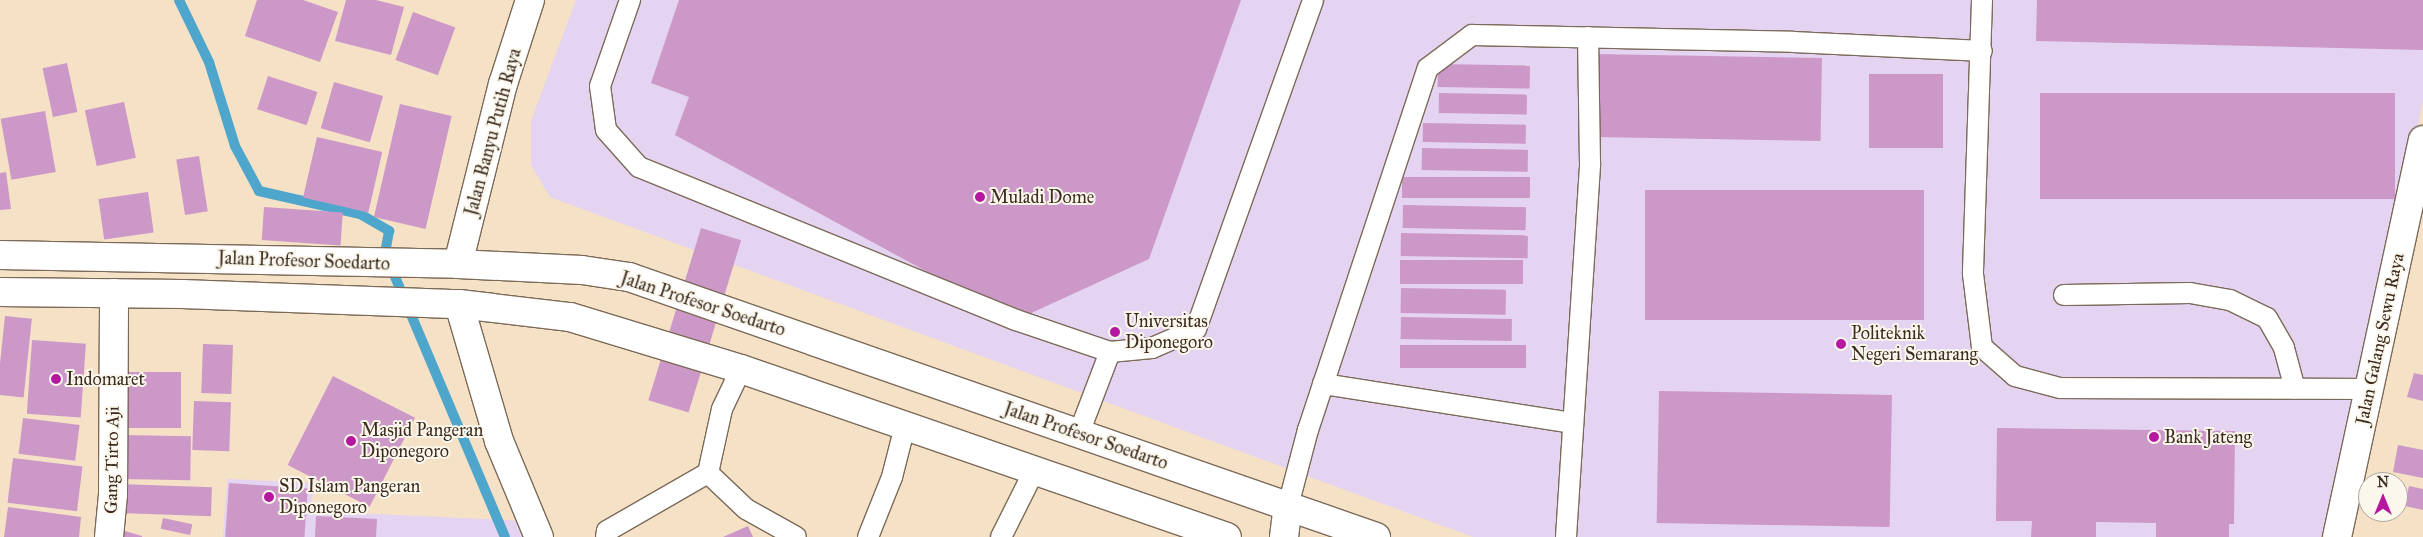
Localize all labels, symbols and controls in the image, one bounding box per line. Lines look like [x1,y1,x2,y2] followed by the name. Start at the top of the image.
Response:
[460,46,526,218] street label: Jalan Banyu Putih Raya
[990,186,1094,208] place label: Muladi Dome
[974,191,986,203] marker: Muladi Dome
[218,247,390,275] street label: Jalan Profesor Soedarto
[2351,251,2409,427] street label: Jalan Galang Sewu Raya
[618,267,788,341] street label: Jalan Profesor Soedarto
[1125,311,1213,354] place label: Universitas Diponegoro
[1851,323,1978,366] place label: Politeknik Negeri Semarang
[1109,326,1121,338] marker: Universitas Diponegoro
[1835,338,1847,350] marker: Politeknik Negeri Semarang
[66,368,145,390] place label: Indomaret
[50,373,62,385] marker: Indomaret
[1001,398,1171,474] street label: Jalan Profesor Soedarto
[100,406,124,514] street label: Gang Tirto Aji
[361,420,483,462] place label: Masjid Pangeran Diponegoro
[2164,426,2252,448] place label: Bank Jateng
[2148,431,2160,443] marker: Bank Jateng
[345,435,357,447] marker: Masjid Pangeran Diponegoro
[2358,472,2408,522] north arrow
[2377,474,2389,491] text: N
[279,476,420,518] place label: SD Islam Pangeran Diponegoro
[263,491,275,503] marker: SD Islam Pangeran Diponegoro

